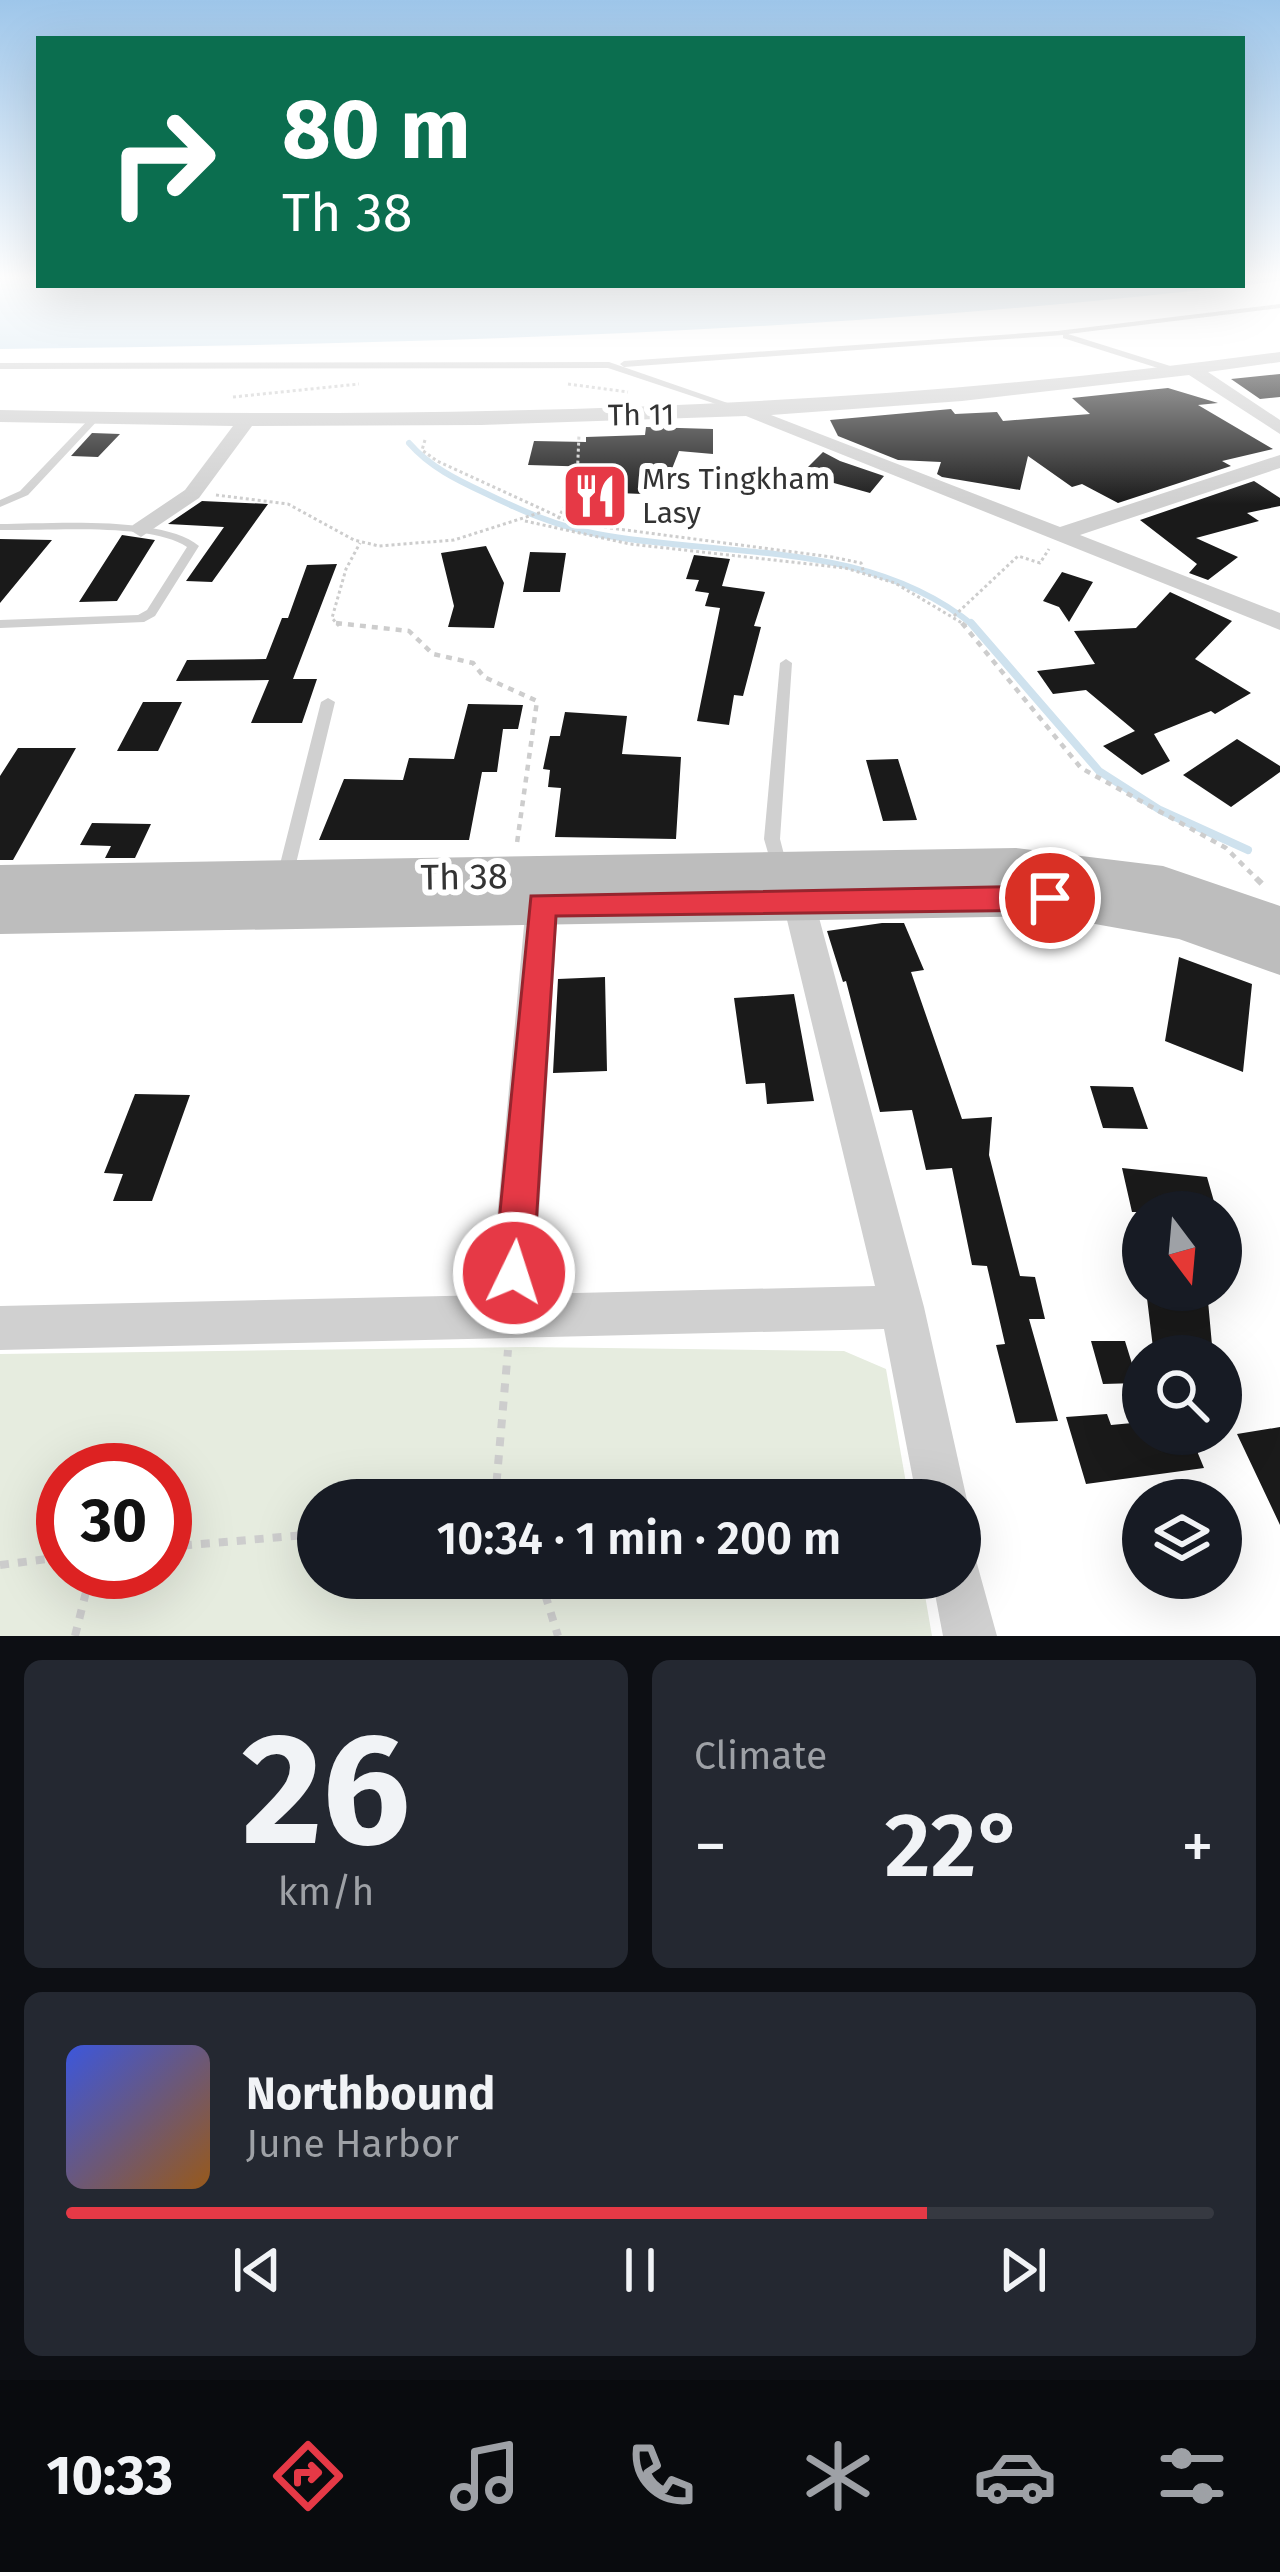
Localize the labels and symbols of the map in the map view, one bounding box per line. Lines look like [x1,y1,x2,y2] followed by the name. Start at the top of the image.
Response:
[607,396,675,434] street label: Th 11
[560,461,630,531] restaurant icon: Mrs Tingkham Lasy
[642,461,831,531] place label: Mrs Tingkham Lasy
[999,847,1101,949] pin
[420,854,508,900] street label: Th 38
[1122,1191,1242,1311] north arrow
[451,1210,577,1336] position arrow
[36,1443,192,1599] speed limit sign: 30

